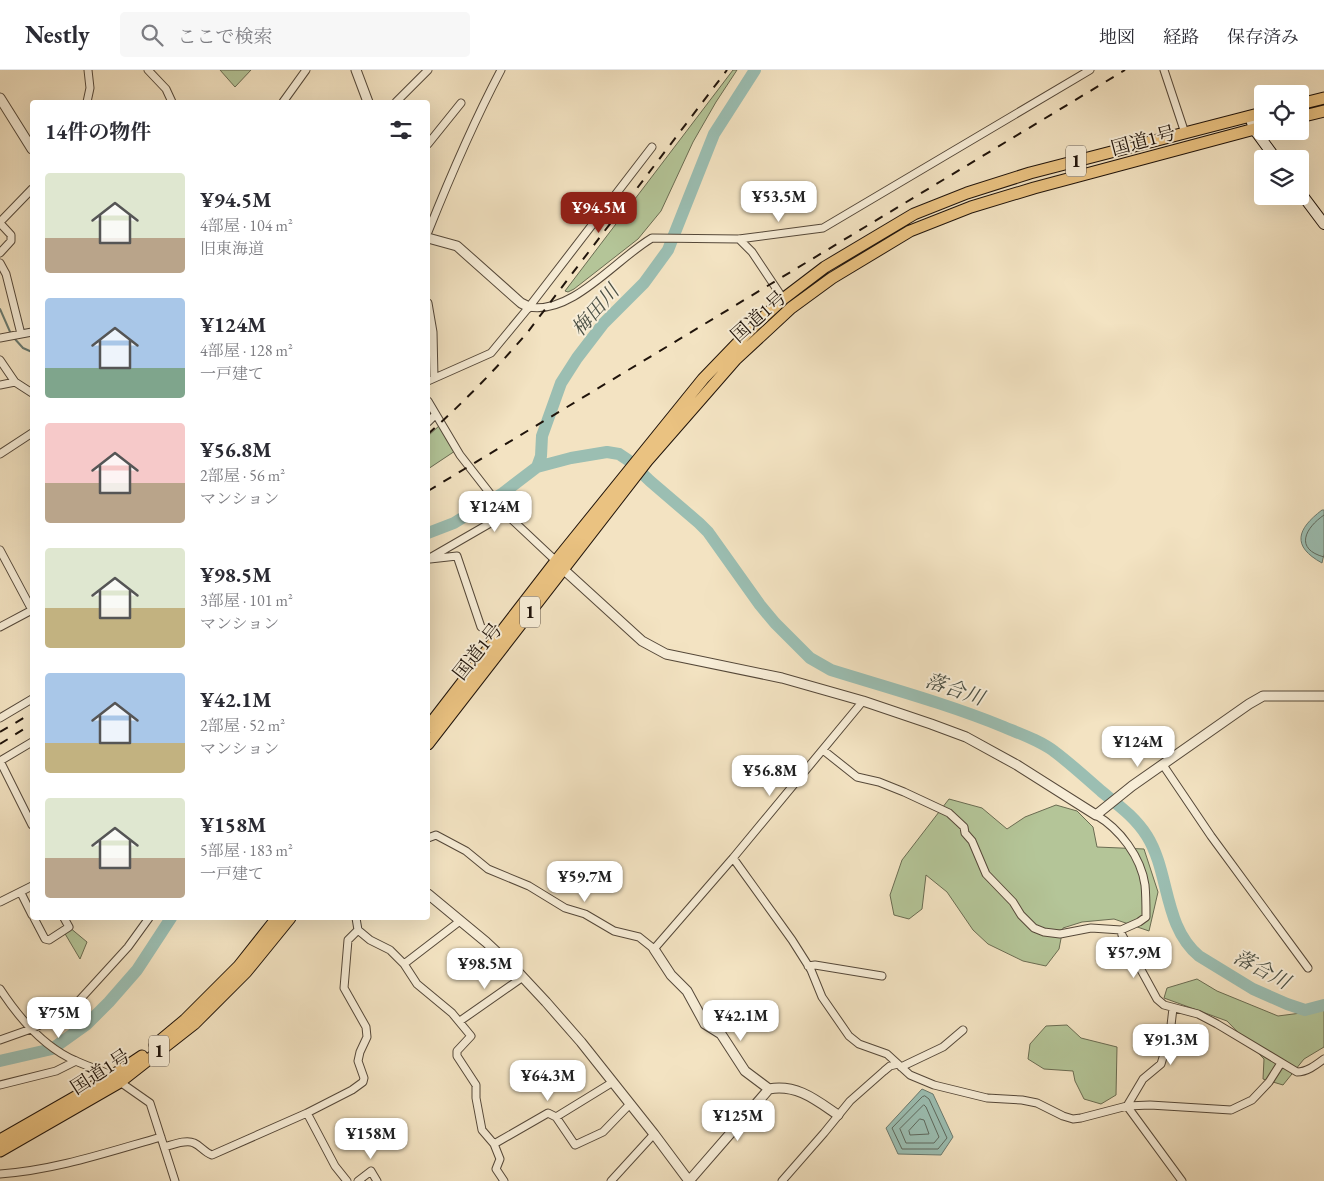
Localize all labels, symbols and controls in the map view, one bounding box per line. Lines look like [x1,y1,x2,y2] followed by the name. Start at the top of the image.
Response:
[120,12,470,57] search box
[25,19,90,50] text: Nestly
[138,21,166,49] icon: search
[178,24,273,49] text: ここで検索
[1099,25,1135,48] text: 地図
[1163,25,1199,48] text: 経路
[1227,25,1299,48] text: 保存済み
[1254,85,1309,205] map controls
[1254,85,1309,140] button: locate
[387,116,415,144] icon: filters
[45,118,151,145] text: 14件の物件
[1108,120,1178,161] street label: 国道1号
[1066,146,1086,176] road number: 1
[1254,150,1309,205] button: layers
[738,180,820,223] pin: ¥53.5M
[200,186,271,213] text: ¥94.5M
[752,186,806,207] text: ¥53.5M
[558,191,640,234] pin: ¥94.5M
[85,193,145,253] icon: home
[572,197,626,218] text: ¥94.5M
[200,215,293,236] text: 4部屋 · 104 m²
[200,238,264,259] text: 旧東海道
[566,277,626,341] water label: 梅田川
[725,285,791,348] street label: 国道1号
[200,311,266,338] text: ¥124M
[85,318,145,378] icon: home
[200,340,293,361] text: 4部屋 · 128 m²
[200,363,264,384] text: 一戸建て
[200,436,271,463] text: ¥56.8M
[85,443,145,503] icon: home
[200,465,285,486] text: 2部屋 · 56 m²
[200,488,279,509] text: マンション
[460,490,530,533] pin: ¥124M
[470,496,520,517] text: ¥124M
[200,561,271,588] text: ¥98.5M
[85,568,145,628] icon: home
[200,590,293,611] text: 3部屋 · 101 m²
[520,596,540,628] road number: 1
[200,613,279,634] text: マンション
[447,618,508,685] street label: 国道1号
[922,667,989,712] water label: 落合川
[200,686,271,713] text: ¥42.1M
[85,693,145,753] icon: home
[200,715,285,736] text: 2部屋 · 52 m²
[1103,726,1173,768] pin: ¥124M
[1113,731,1163,752] text: ¥124M
[200,738,279,759] text: マンション
[729,754,811,797] pin: ¥56.8M
[743,760,797,781] text: ¥56.8M
[200,811,266,838] text: ¥158M
[85,818,145,878] icon: home
[200,840,293,861] text: 5部屋 · 183 m²
[544,860,626,903] pin: ¥59.7M
[200,863,264,884] text: 一戸建て
[558,866,612,887] text: ¥59.7M
[1093,936,1175,979] pin: ¥57.9M
[1107,942,1161,963] text: ¥57.9M
[1229,943,1296,996] water label: 落合川
[444,948,526,990] pin: ¥98.5M
[458,953,512,974] text: ¥98.5M
[29,996,89,1039] pin: ¥75M
[700,1000,782,1042] pin: ¥42.1M
[38,1002,80,1023] text: ¥75M
[714,1005,768,1026] text: ¥42.1M
[1130,1024,1212,1066] pin: ¥91.3M
[1144,1029,1198,1050] text: ¥91.3M
[149,1036,169,1066] road number: 1
[66,1043,135,1100] street label: 国道1号
[507,1060,589,1102] pin: ¥64.3M
[521,1065,575,1086] text: ¥64.3M
[703,1100,773,1142] pin: ¥125M
[713,1105,763,1126] text: ¥125M
[336,1118,406,1160] pin: ¥158M
[346,1123,396,1144] text: ¥158M

